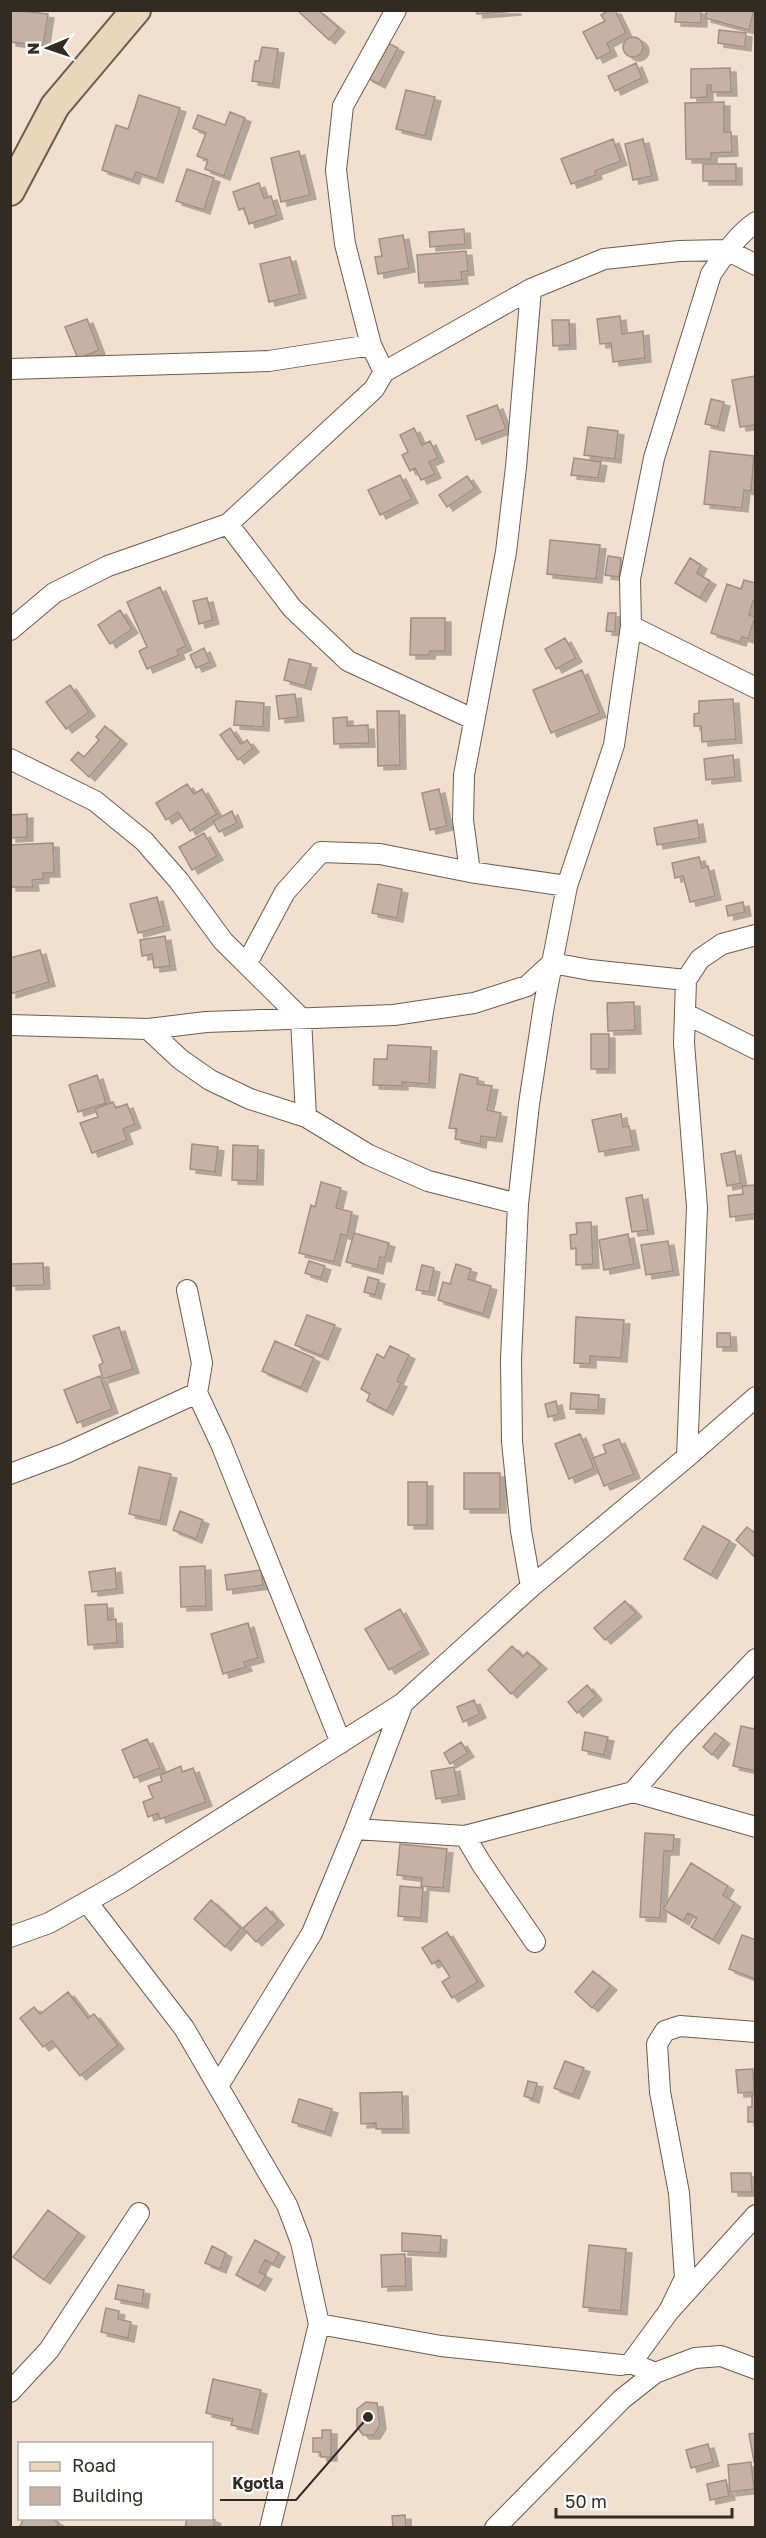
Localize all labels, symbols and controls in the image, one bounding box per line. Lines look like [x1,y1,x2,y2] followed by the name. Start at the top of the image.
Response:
[18,18,78,78] north arrow
[23,42,43,55] text: N
[18,2442,213,2520] legend
[72,2454,116,2476] text: Road
[220,2466,296,2500] callout: Kgotla
[232,2473,284,2493] text: Kgotla
[556,2481,732,2519] scale bar
[72,2484,143,2506] text: Building
[565,2490,607,2512] text: 50 m

